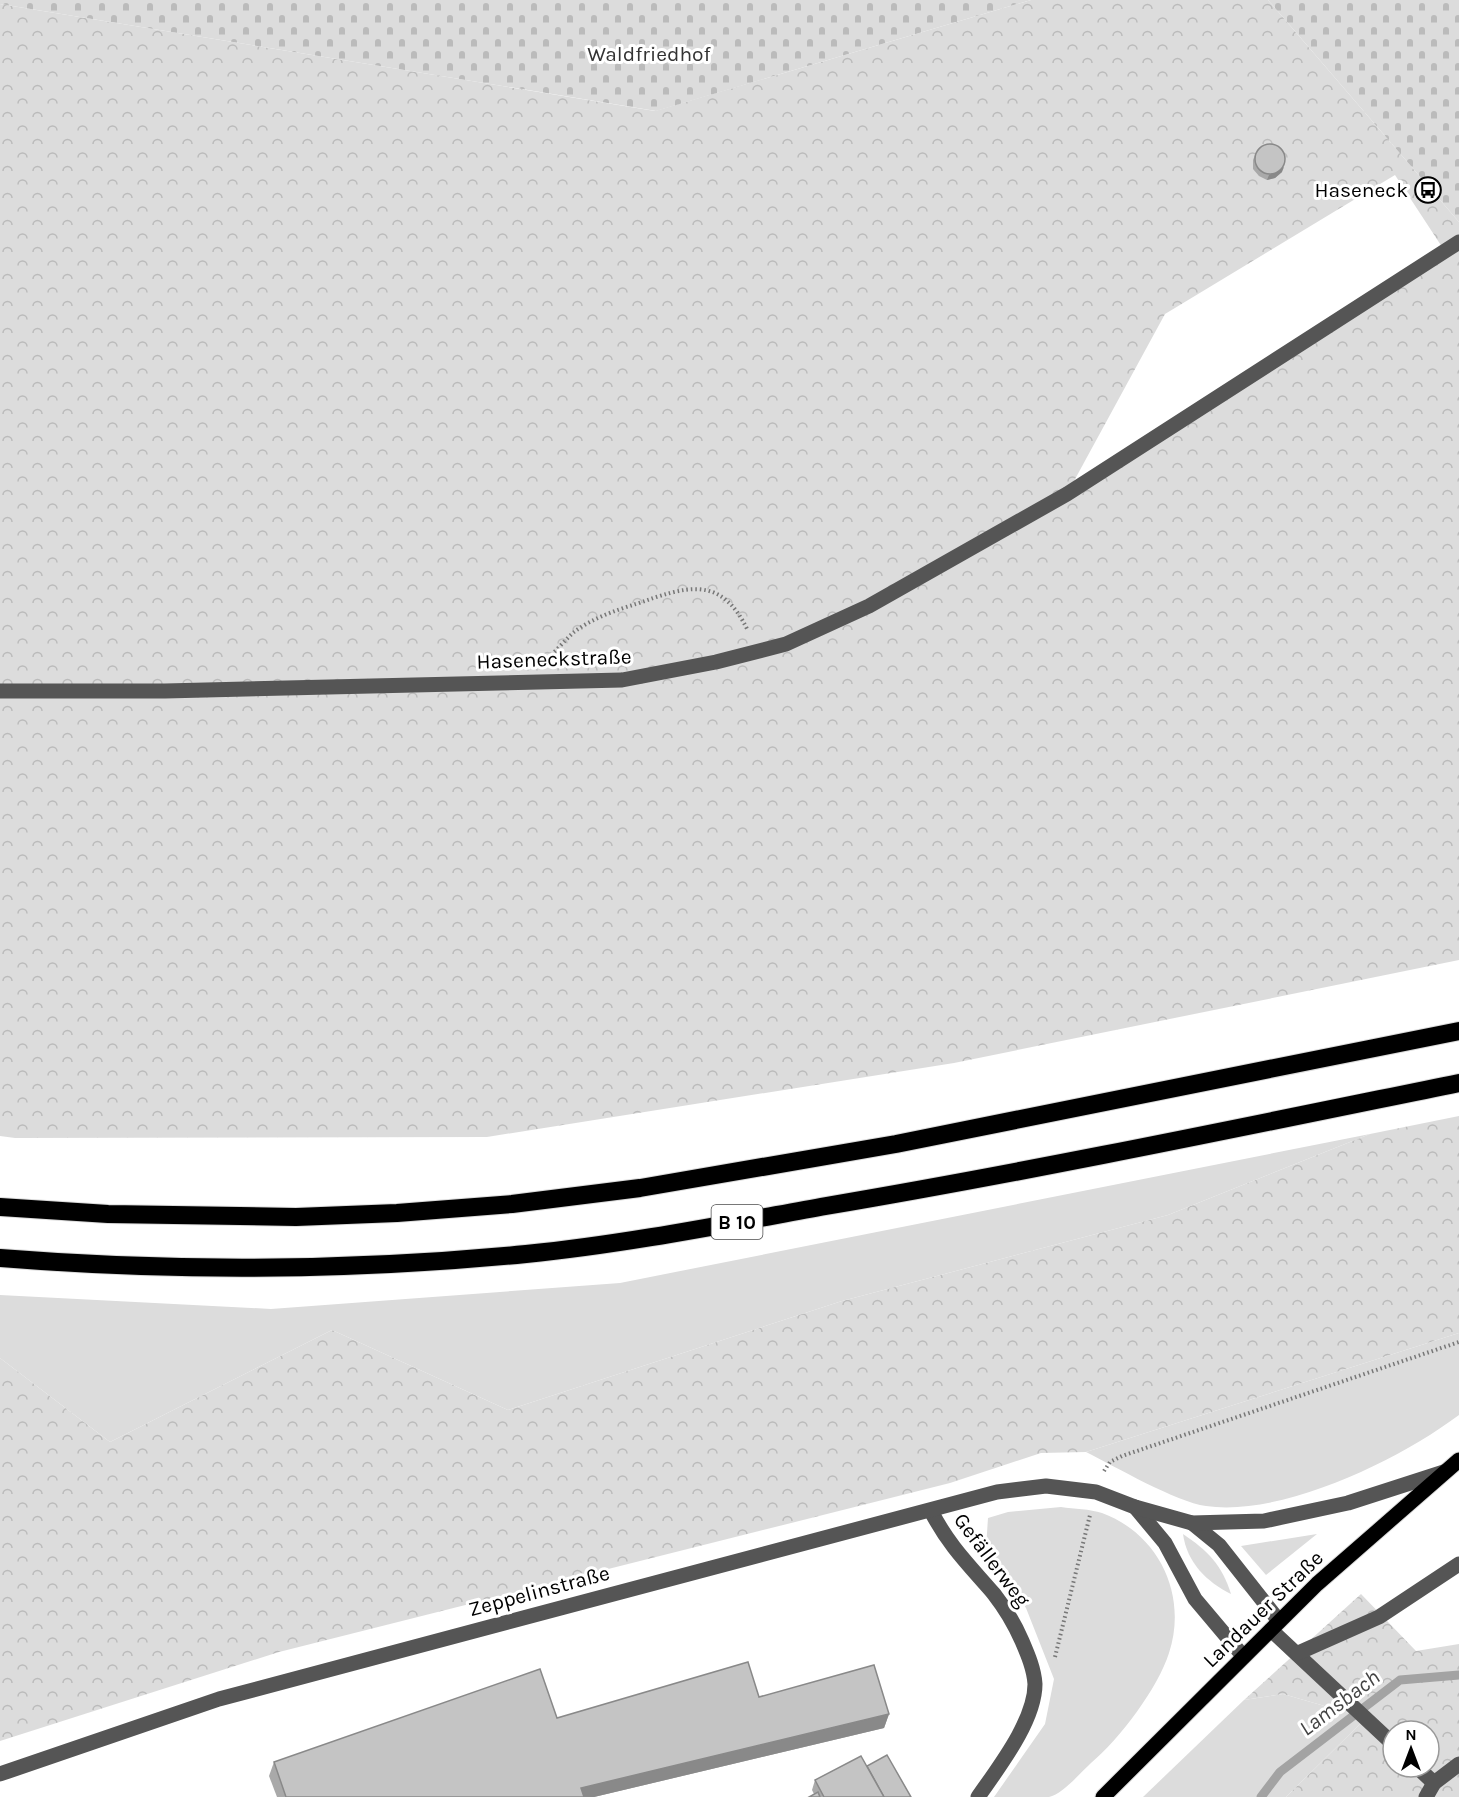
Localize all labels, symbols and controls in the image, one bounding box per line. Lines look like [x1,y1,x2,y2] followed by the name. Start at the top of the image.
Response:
[587,42,712,66] park label: Waldfriedhof
[1413,175,1443,205] bus stop icon: Haseneck
[1314,178,1408,202] place label: Haseneck
[476,644,632,674] street label: Haseneckstraße
[712,1205,762,1239] road number: B 10
[949,1508,1035,1612] street label: Gefällerweg
[1198,1546,1328,1672] street label: Landauer Straße
[466,1561,612,1621] street label: Zeppelinstraße
[1294,1664,1385,1741] water label: Lamsbach
[1381,1719,1441,1779] north arrow
[1405,1725,1417,1744] text: N

